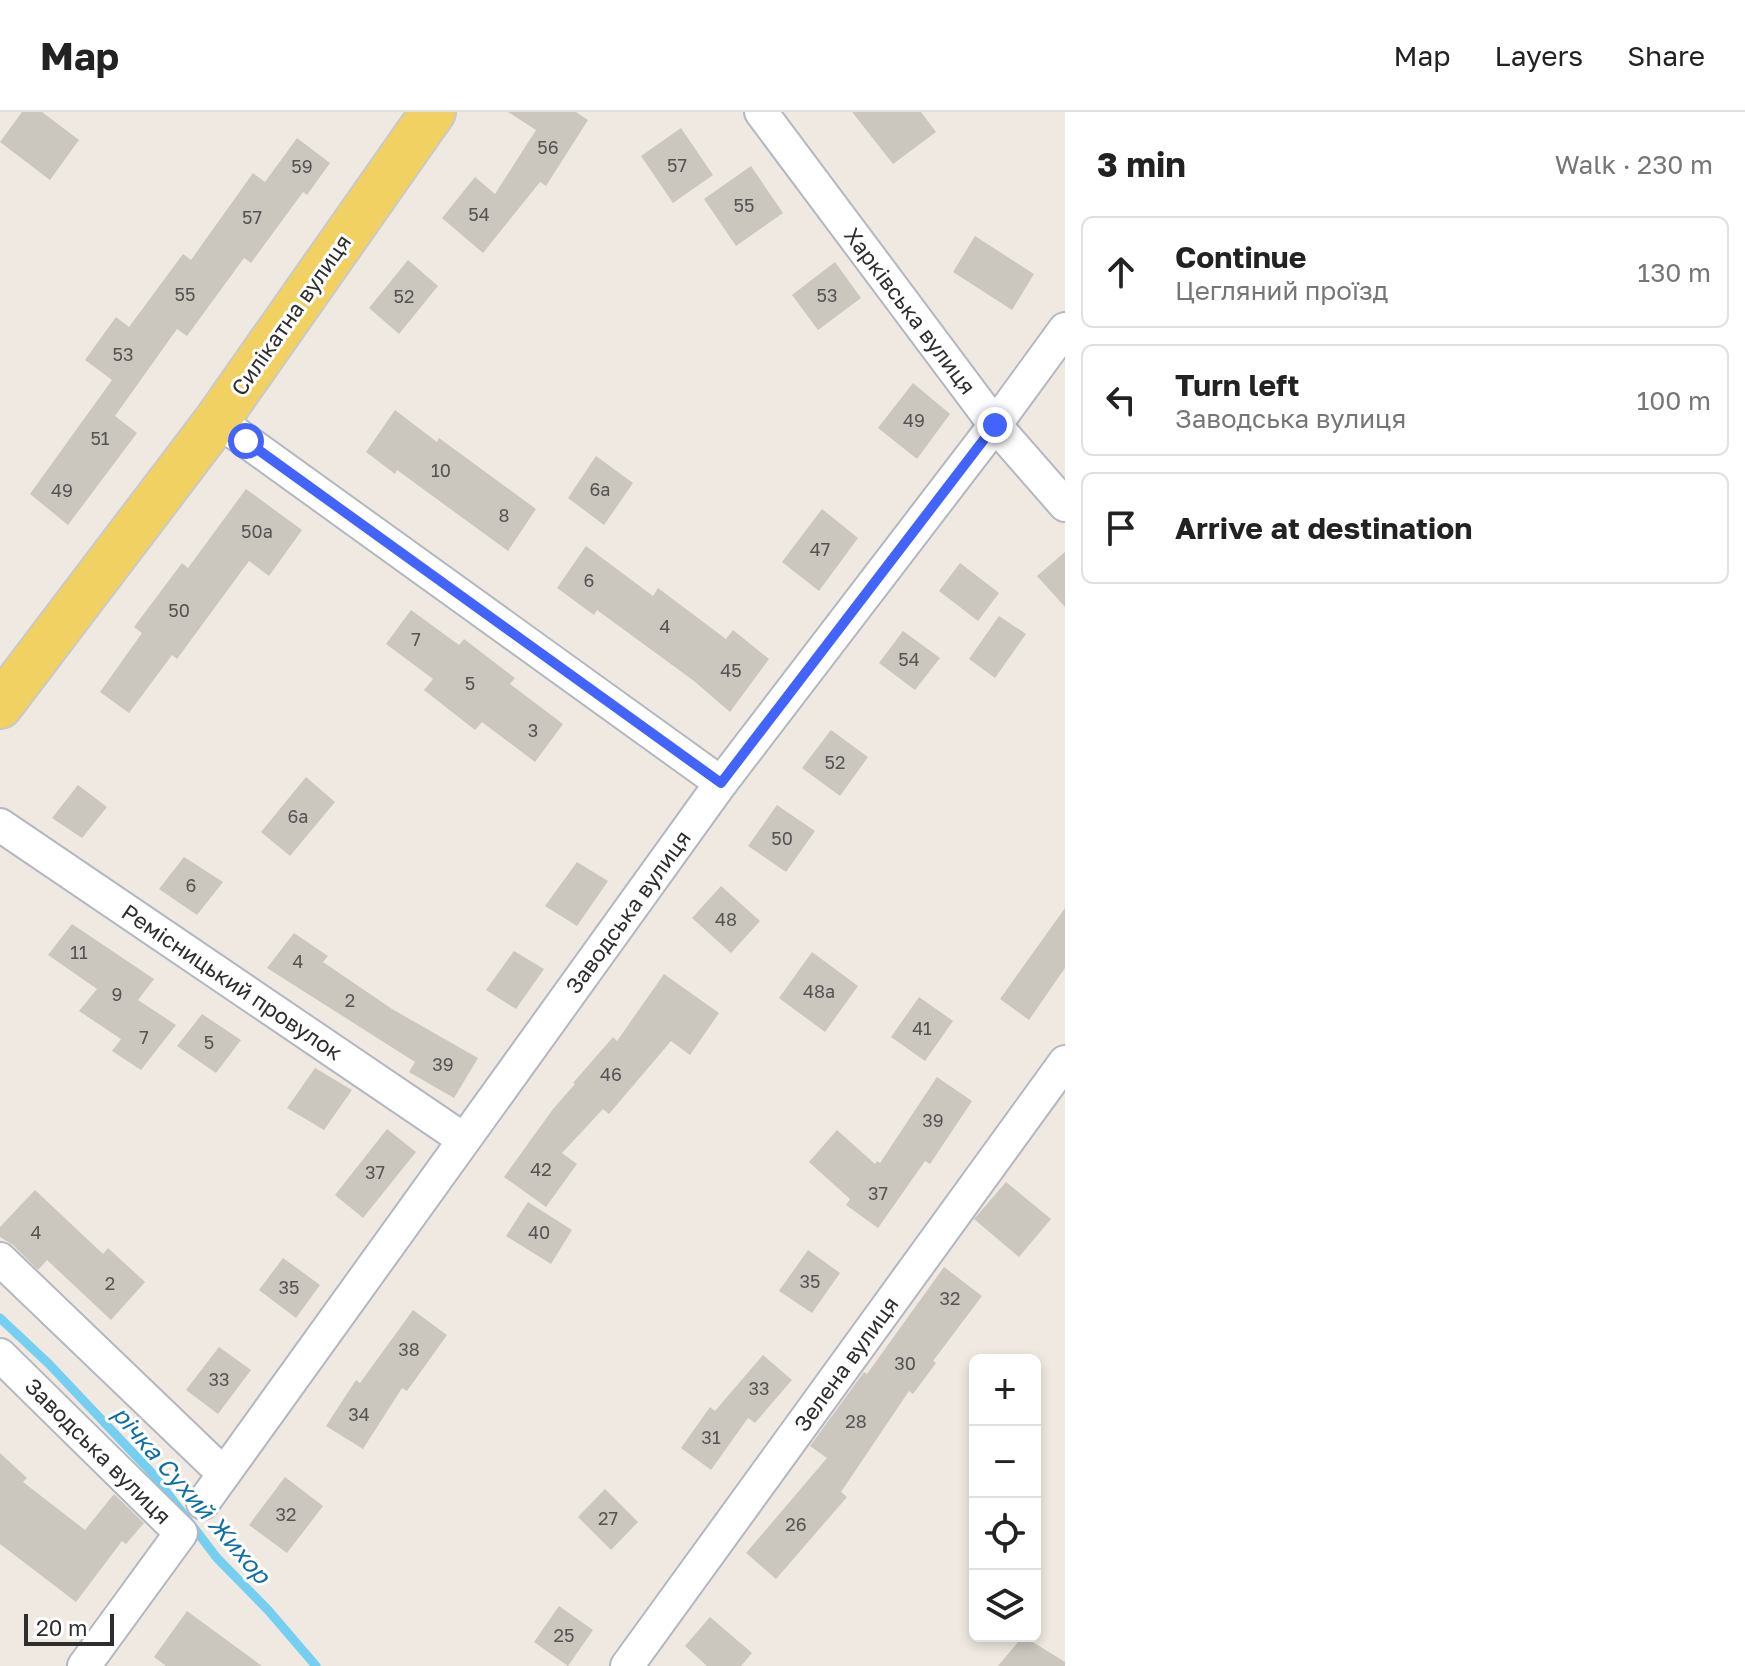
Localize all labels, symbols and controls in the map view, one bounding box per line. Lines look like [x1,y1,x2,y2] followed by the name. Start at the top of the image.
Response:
[40,33,119,78] text: Map
[1393,39,1451,72] text: Map
[1495,39,1583,72] text: Layers
[1627,39,1705,72] text: Share
[537,136,559,158] house number: 56
[1097,144,1186,184] text: 3 min
[1555,149,1713,180] text: Walk · 230 m
[667,154,687,176] house number: 57
[291,155,313,177] house number: 59
[734,194,754,216] house number: 55
[468,203,490,225] house number: 54
[242,206,262,228] house number: 57
[839,222,982,399] street label: Харківська вулиця
[225,229,356,400] street label: Силікатна вулиця
[1175,239,1306,275] text: Continue
[1099,250,1143,294] icon: ahead
[1638,257,1711,288] text: 130 m
[1175,275,1388,306] text: Цегляний проїзд
[175,283,195,305] house number: 55
[817,284,837,306] house number: 53
[394,285,414,307] house number: 52
[113,343,133,365] house number: 53
[1175,367,1300,403] text: Turn left
[1099,378,1143,422] icon: left
[1637,385,1711,416] text: 100 m
[1175,403,1406,434] text: Заводська вулиця
[977,407,1013,443] route end
[903,409,925,431] house number: 49
[228,423,264,459] route start
[90,427,110,449] house number: 51
[431,459,451,481] house number: 10
[589,478,611,500] house number: 6а
[51,479,73,501] house number: 49
[499,504,509,526] house number: 8
[1099,506,1143,550] icon: arrive
[1175,510,1472,546] text: Arrive at destination
[241,520,273,542] house number: 50а
[810,538,830,560] house number: 47
[584,569,594,591] house number: 6
[168,599,190,621] house number: 50
[660,615,671,637] house number: 4
[411,628,421,650] house number: 7
[898,648,920,670] house number: 54
[720,659,742,681] house number: 45
[465,672,475,694] house number: 5
[528,719,538,741] house number: 3
[825,751,845,773] house number: 52
[287,805,309,827] house number: 6а
[559,825,696,999] street label: Заводська вулиця
[771,827,793,849] house number: 50
[186,874,196,896] house number: 6
[117,898,348,1066] street label: Ремісницький провулок
[715,908,737,930] house number: 48
[70,941,88,963] house number: 11
[293,950,304,972] house number: 4
[803,980,835,1002] house number: 48а
[112,983,122,1005] house number: 9
[345,989,355,1011] house number: 2
[912,1017,932,1039] house number: 41
[139,1026,149,1048] house number: 7
[204,1031,214,1053] house number: 5
[432,1053,454,1075] house number: 39
[600,1063,622,1085] house number: 46
[922,1109,944,1131] house number: 39
[530,1158,552,1180] house number: 42
[365,1161,385,1183] house number: 37
[868,1182,888,1204] house number: 37
[31,1221,42,1243] house number: 4
[528,1221,550,1243] house number: 40
[800,1270,820,1292] house number: 35
[105,1272,115,1294] house number: 2
[279,1276,299,1298] house number: 35
[940,1287,960,1309] house number: 32
[788,1291,904,1436] street label: Зелена вулиця
[398,1338,420,1360] house number: 38
[894,1352,916,1374] house number: 30
[969,1354,1041,1642] map controls
[969,1354,1041,1426] button: +
[208,1368,230,1390] house number: 33
[20,1372,177,1529] street label: Заводська вулиця
[748,1377,770,1399] house number: 33
[106,1399,279,1591] water label: річка Сухий Жихор
[348,1403,370,1425] house number: 34
[845,1410,867,1432] house number: 28
[701,1426,721,1448] house number: 31
[969,1426,1041,1498] button: −
[969,1498,1041,1570] button: locate
[276,1503,296,1525] house number: 32
[598,1507,618,1529] house number: 27
[785,1513,807,1535] house number: 26
[969,1570,1041,1642] button: layers
[24,1610,114,1646] scale bar
[36,1614,87,1641] text: 20 m
[554,1624,574,1646] house number: 25

